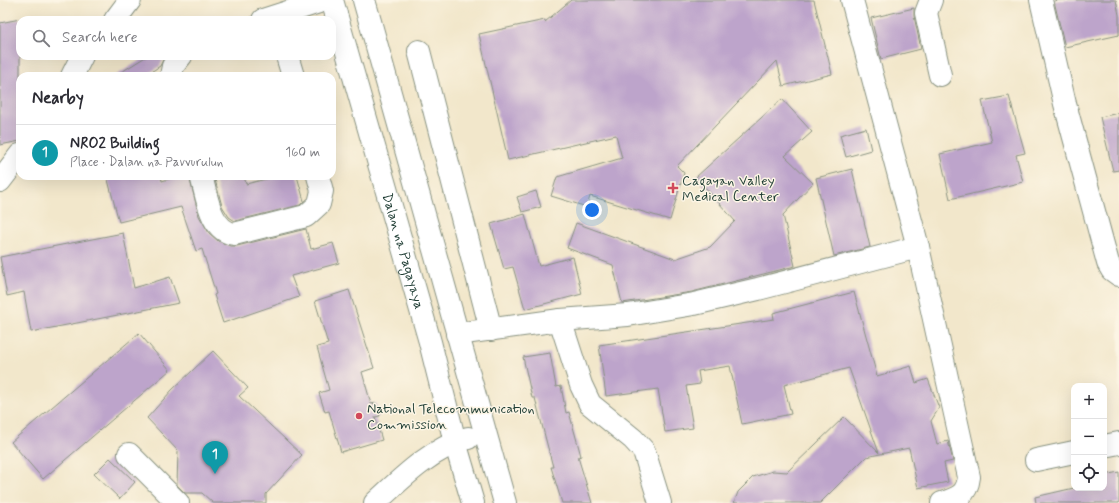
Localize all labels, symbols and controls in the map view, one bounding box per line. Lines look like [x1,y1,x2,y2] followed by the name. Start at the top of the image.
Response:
[16,16,336,60] search box
[30,27,52,49] icon: search
[62,28,138,48] text: Search here
[32,87,84,109] text: Nearby
[70,134,160,154] text: NRO2 Building
[42,144,48,161] text: 1
[285,144,320,161] text: 160 m
[70,154,223,171] text: Place · Dalan na Pavvurulun
[682,172,779,206] place label: Cagayan Valley Medical Center
[667,182,679,194] marker: Cagayan Valley Medical Center
[378,191,428,311] street label: Dalan na Pagayaya
[582,200,602,220] your location
[1071,383,1107,491] map controls
[1071,383,1107,419] button: +
[367,400,535,434] place label: National Telecommunication Commission
[354,411,364,421] marker: National Telecommunication Commission
[1071,419,1107,455] button: −
[202,441,228,474] pin: 1
[1071,455,1107,491] button: locate

